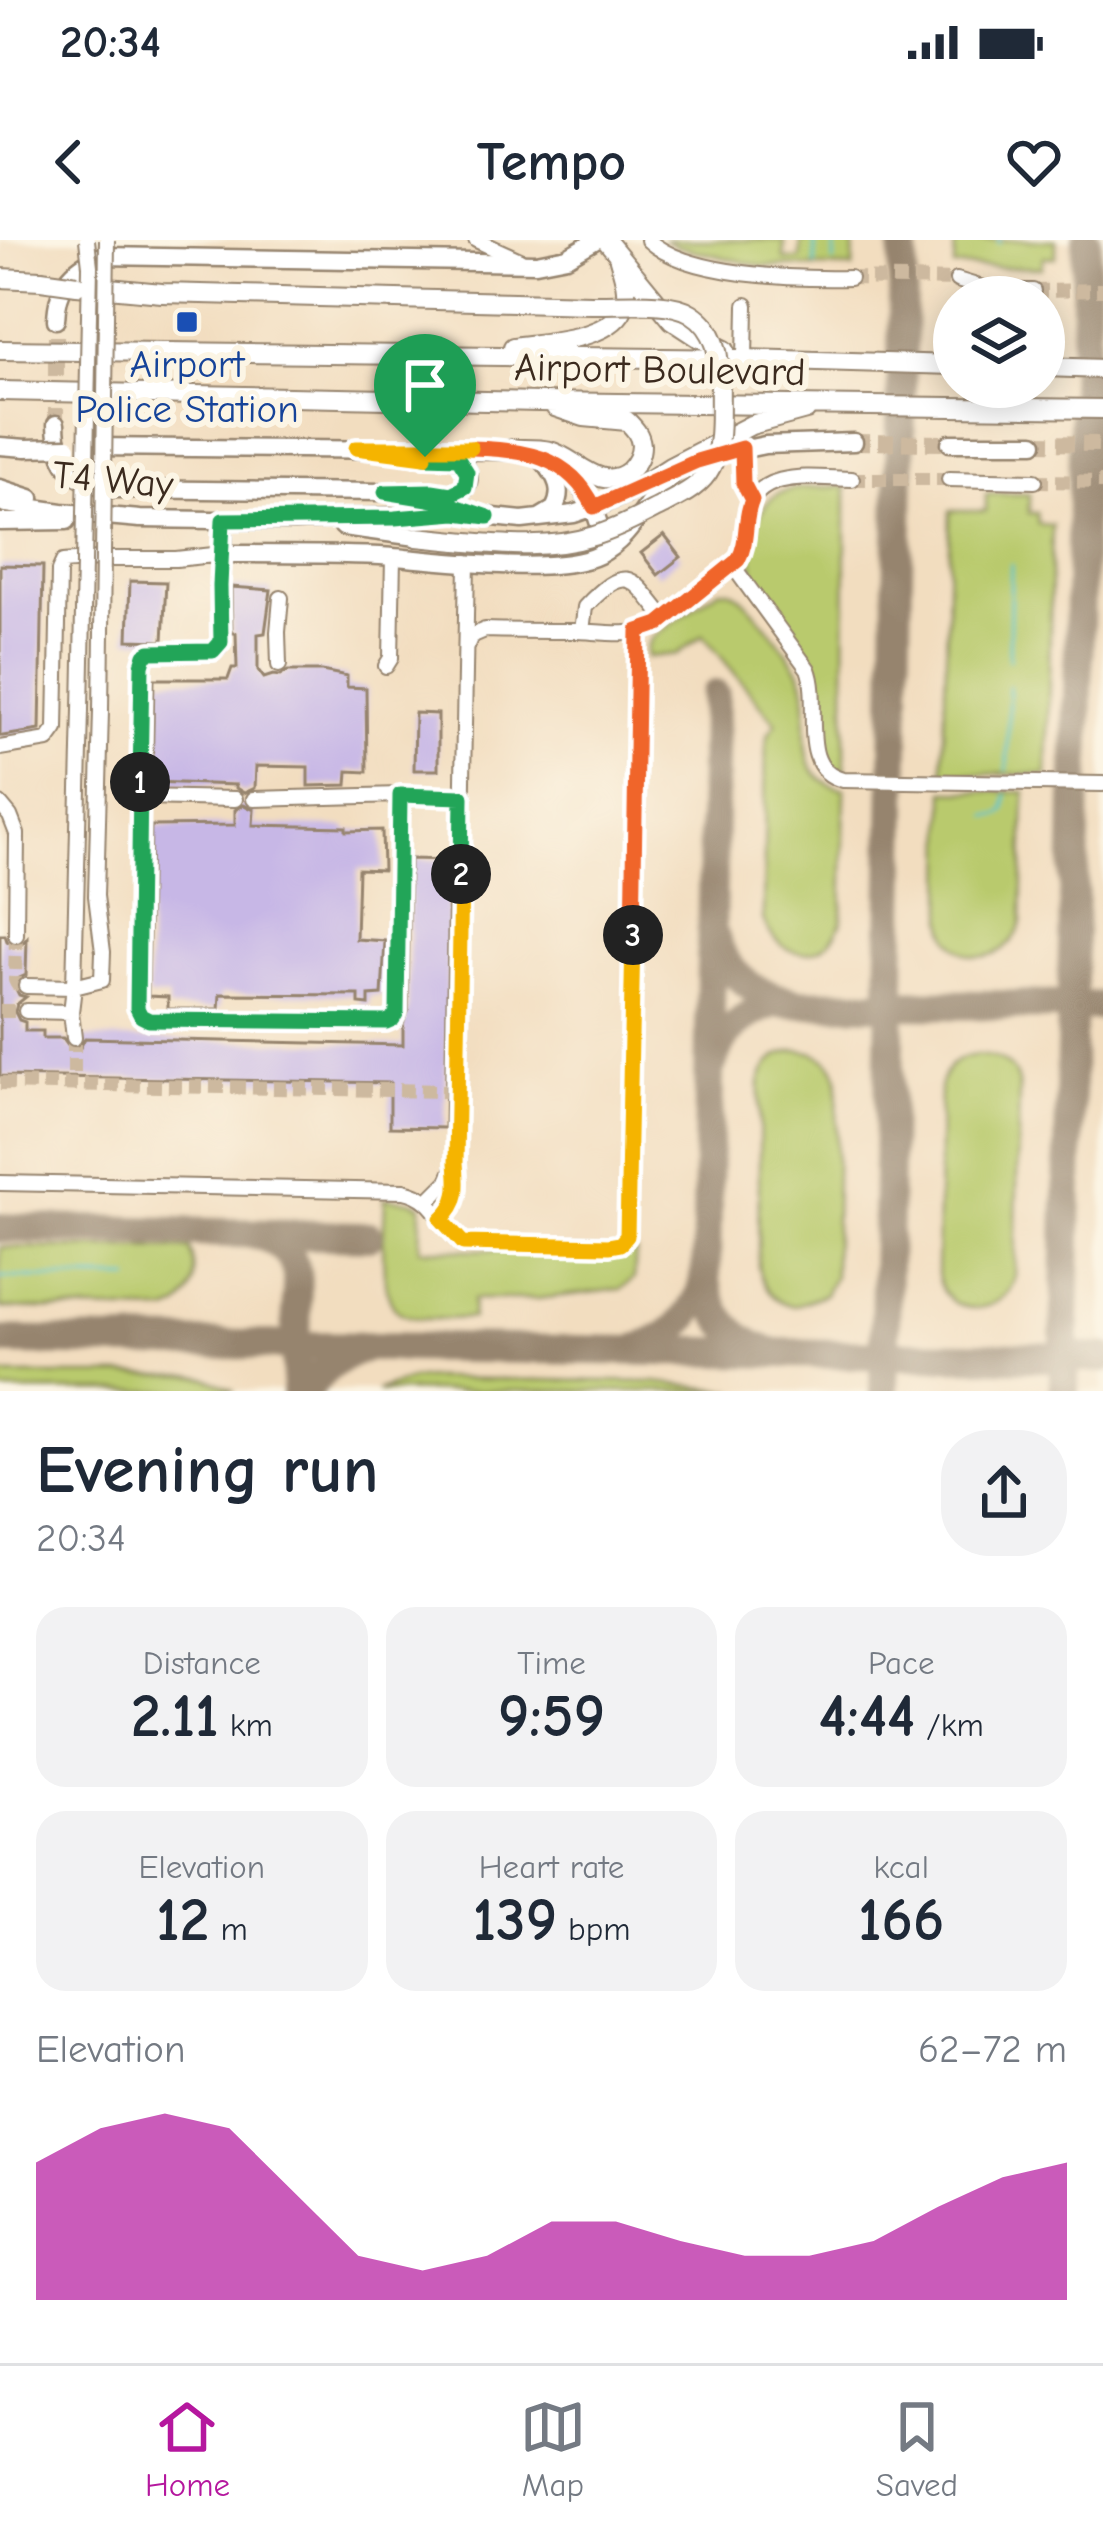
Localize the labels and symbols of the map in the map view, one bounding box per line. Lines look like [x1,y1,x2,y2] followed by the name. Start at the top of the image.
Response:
[174,309,200,335] marker: Airport Police Station
[374,334,476,457] pin
[75,342,299,432] place label: Airport Police Station
[514,345,806,395] street label: Airport Boulevard
[51,452,176,508] street label: T4 Way
[110,752,170,812] pin: 1
[431,844,491,904] pin: 2
[603,905,663,965] pin: 3

